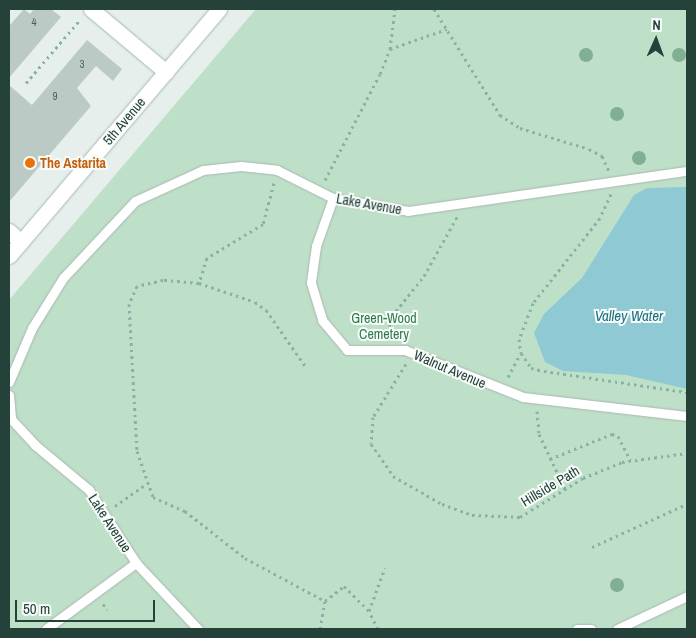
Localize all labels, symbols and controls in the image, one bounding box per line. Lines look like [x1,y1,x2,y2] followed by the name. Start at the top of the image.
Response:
[31,15,37,29] house number: 4
[631,15,681,65] north arrow
[652,16,661,34] text: N
[79,57,85,71] house number: 3
[52,89,58,103] house number: 9
[99,93,149,149] street label: 5th Avenue
[40,155,106,171] place label: The Astarita
[24,157,36,169] marker: The Astarita
[335,190,403,218] street label: Lake Avenue
[595,307,663,325] water label: Valley Water
[351,310,417,342] park label: Green-Wood Cemetery
[411,346,489,392] street label: Walnut Avenue
[518,462,582,510] street label: Hillside Path
[85,490,135,556] street label: Lake Avenue
[18,590,158,622] scale bar
[23,598,50,619] text: 50 m

